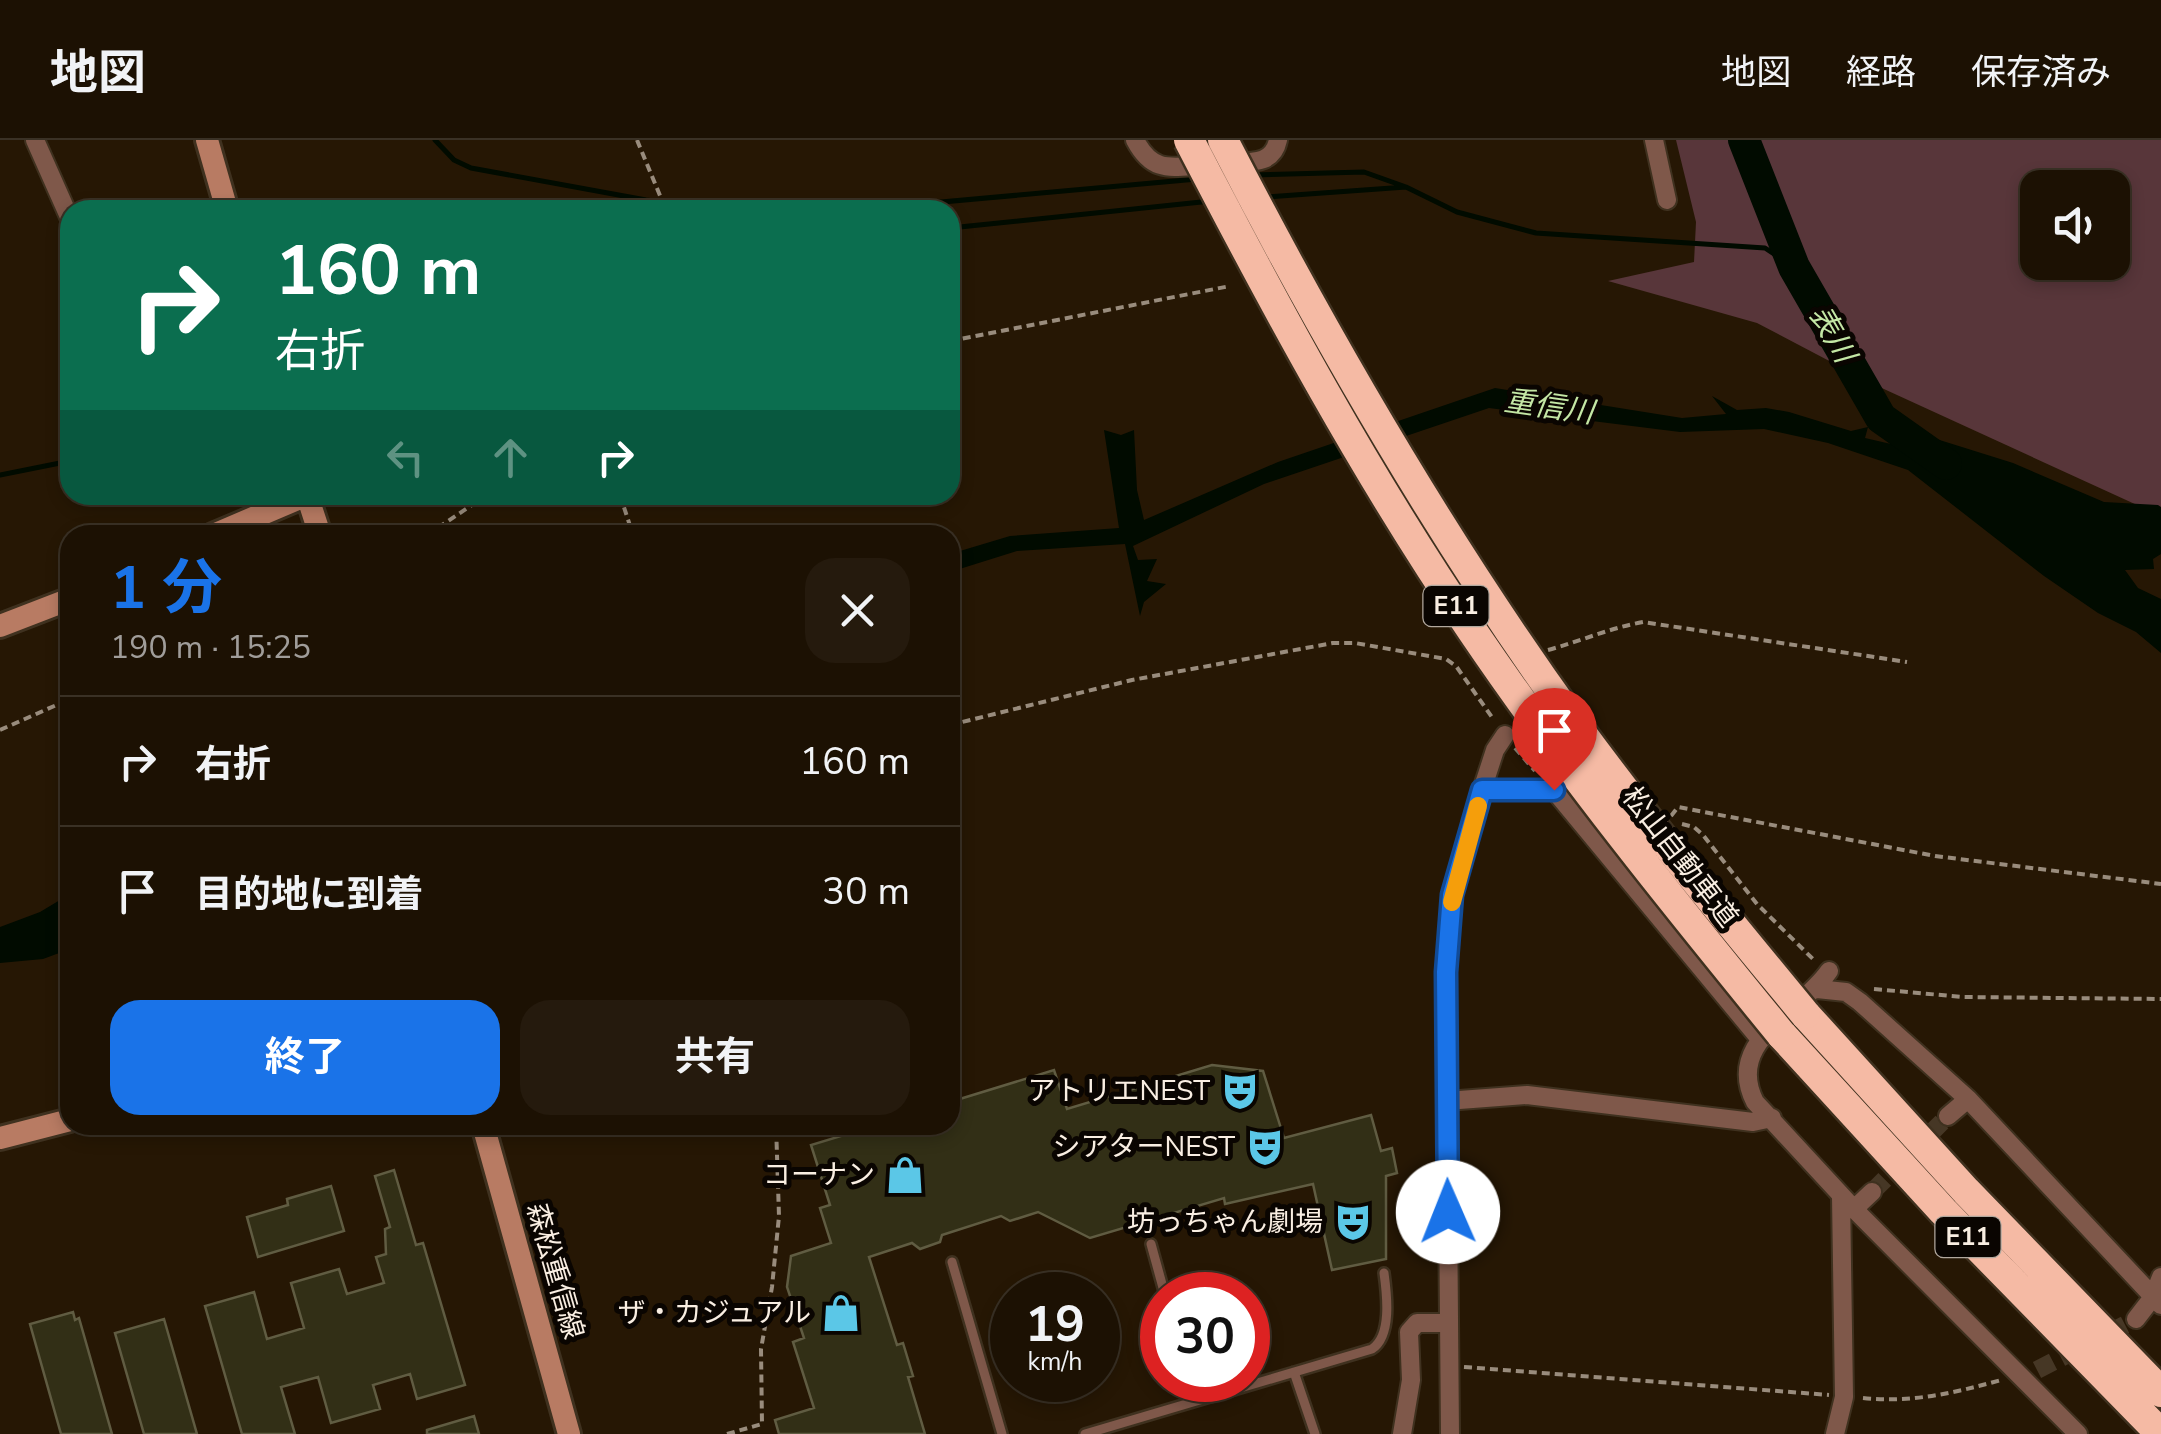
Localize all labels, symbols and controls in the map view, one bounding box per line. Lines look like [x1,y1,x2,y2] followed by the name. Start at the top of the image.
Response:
[50,40,146,106] text: 地図
[1721,49,1791,96] text: 地図
[1846,49,1916,96] text: 経路
[1971,49,2111,96] text: 保存済み
[2020,170,2130,280] map controls
[2020,170,2130,280] button: sound
[275,223,481,319] text: 160 m
[110,240,240,370] icon: right
[1799,298,1866,373] water label: 表川
[275,321,365,382] text: 右折
[1502,380,1599,434] water label: 重信川
[378,430,433,485] icon: left
[483,430,538,485] icon: ahead
[588,430,643,485] icon: right
[110,547,222,629] text: 1 分
[805,558,910,663] button: close
[1424,586,1488,626] road number: E11
[110,626,311,669] text: 190 m · 15:25
[1512,688,1597,791] pin
[1527,703,1582,758] icon: arrive
[110,734,165,789] icon: right
[799,736,910,787] text: 160 m
[195,739,271,790] text: 右折
[1613,779,1747,935] street label: 松山自動車道
[110,864,165,919] icon: arrive
[822,866,910,917] text: 30 m
[195,869,423,920] text: 目的地に到着
[110,1000,500,1115] button: 終了
[520,1000,910,1115] button: 共有
[1219,1070,1261,1112] theatre icon: アトリエNEST
[1028,1072,1210,1110] place label: アトリエNEST
[1244,1126,1286,1168] theatre icon: シアターNEST
[1053,1128,1235,1166] place label: シアターNEST
[884,1154,926,1196] shop icon: コーナン
[763,1156,875,1194] place label: コーナン
[1396,1160,1500,1264] position arrow
[517,1198,593,1344] street label: 森松重信線
[1332,1201,1374,1243] theatre icon: 坊っちゃん劇場
[1127,1203,1323,1241] place label: 坊っちゃん劇場
[1936,1217,2000,1257] road number: E11
[1140,1272,1270,1402] speed limit sign: 30
[1025,1290,1085,1359] text: 19
[820,1292,862,1334] shop icon: ザ・カジュアル
[618,1294,811,1332] place label: ザ・カジュアル
[1027,1345,1083,1379] text: km/h

